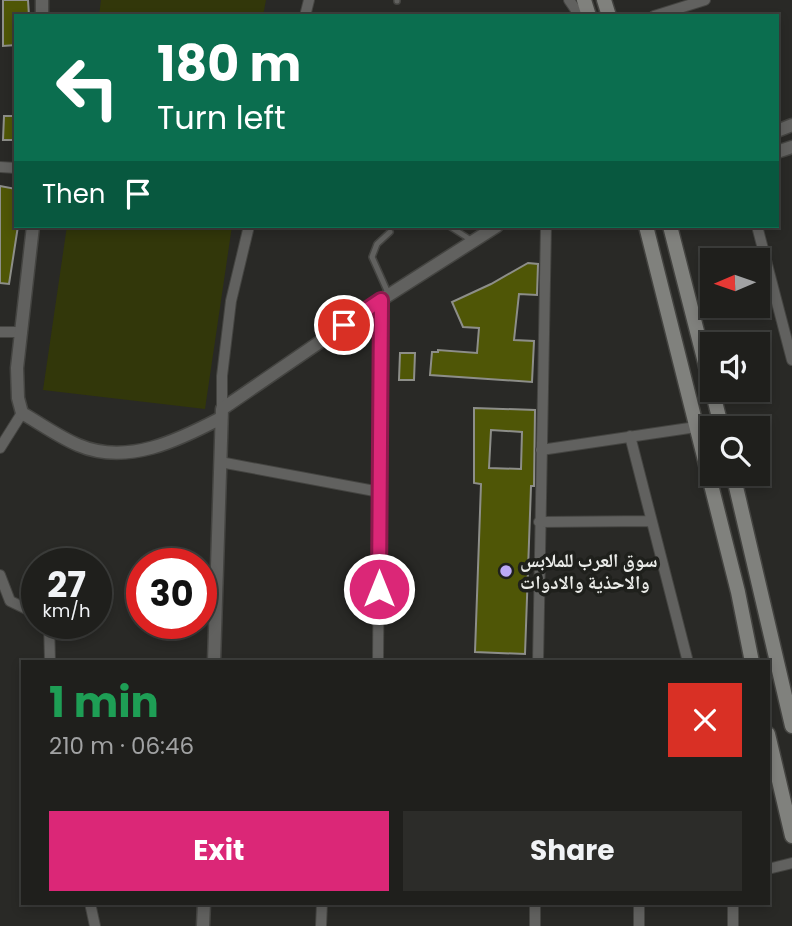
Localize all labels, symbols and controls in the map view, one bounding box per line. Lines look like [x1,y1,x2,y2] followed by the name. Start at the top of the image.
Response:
[157,30,301,98] text: 180 m
[42,42,133,133] icon: left
[157,95,286,140] text: Turn left
[119,175,157,213] icon: arrive
[42,176,105,212] text: Then
[700,248,770,318] north arrow
[700,248,770,486] map controls
[314,295,374,355] pin
[325,306,363,344] icon: arrive
[700,332,770,402] button: sound
[700,416,770,486] button: search
[520,547,657,596] place label: سوق العرب للملابس والاحذية والادوات
[126,548,217,639] speed limit sign: 30
[342,552,416,626] position arrow
[47,560,86,609] text: 27
[498,563,514,579] marker: سوق العرب للملابس والاحذية والادوات
[43,598,90,623] text: km/h
[49,673,159,732] text: 1 min
[668,683,742,757] button: close
[49,730,194,762] text: 210 m · 06:46
[49,811,389,891] button: Exit
[403,811,742,891] button: Share

